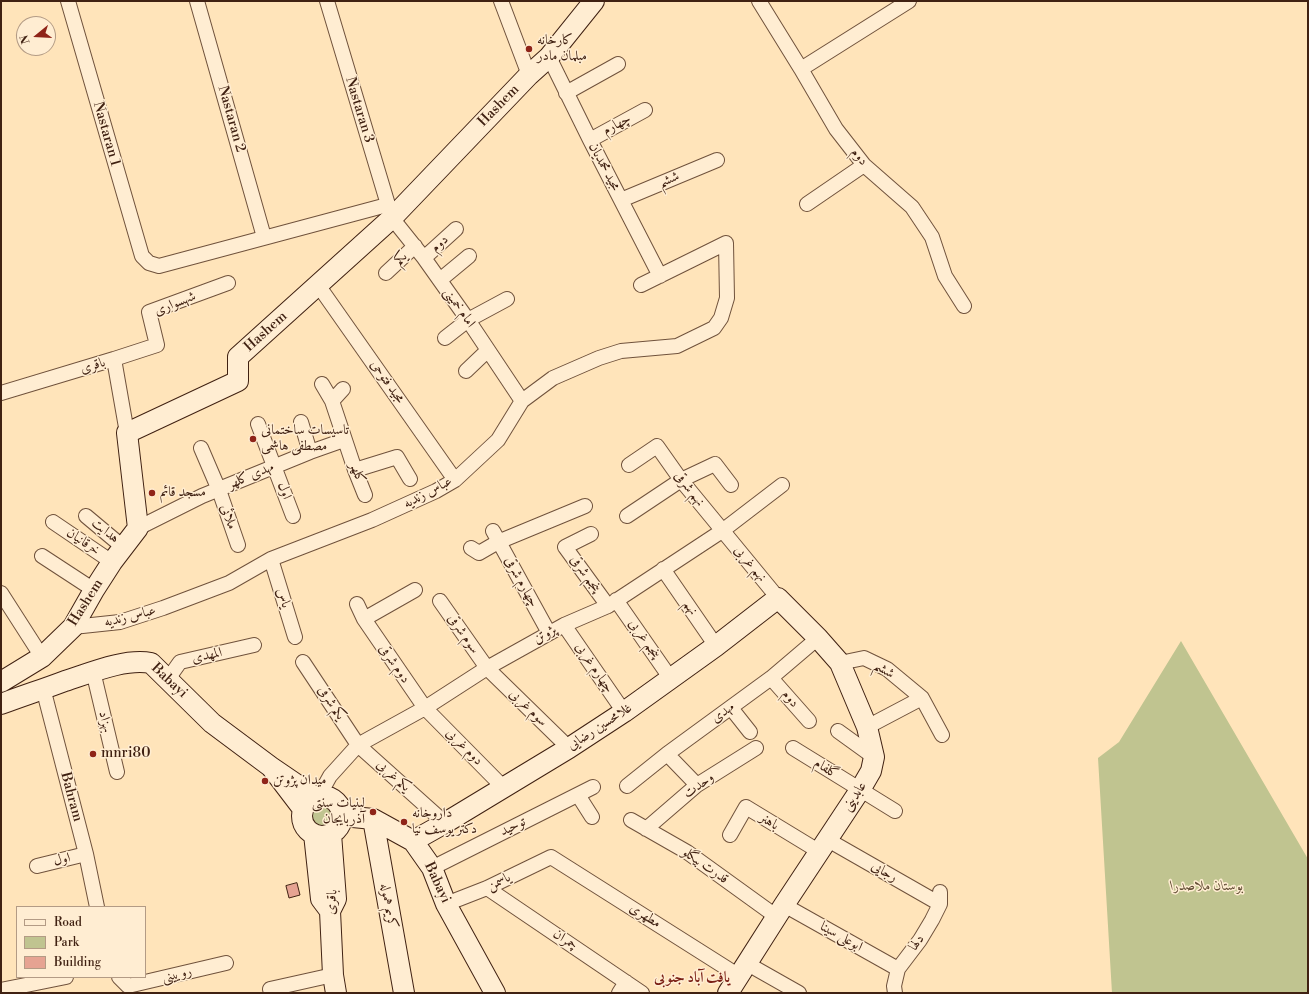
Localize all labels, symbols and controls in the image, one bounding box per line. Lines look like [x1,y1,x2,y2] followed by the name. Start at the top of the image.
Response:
[16,16,56,56] north arrow
[18,33,34,46] text: N
[537,33,587,66] place label: کارخانه مبلمان مادر
[524,44,534,54] marker: کارخانه مبلمان مادر
[341,75,377,145] street label: Nastaran 3
[475,81,523,131] street label: Hashem
[214,84,248,154] street label: Nastaran 2
[89,100,123,168] street label: Nastaran 1
[600,111,634,139] street label: چهارم
[584,140,624,194] street label: مجید محمدیان
[847,145,871,169] street label: دوم
[656,168,682,192] street label: ششم
[428,232,452,256] street label: دوم
[391,249,411,269] street label: یکم
[439,285,479,331] street label: امام خمینی
[152,288,198,320] street label: شهسواری
[241,308,291,356] street label: Hashem
[78,354,108,378] street label: باقری
[366,357,408,407] street label: مجید فتوحی
[261,423,349,456] place label: تاسیسات ساختمانی مصطفی هاشمی
[248,434,258,444] marker: تاسیسات ساختمانی مصطفی هاشمی
[225,459,277,493] street label: مهدی کلهر
[345,460,369,486] street label: کلهر
[670,468,708,510] street label: نهم شرقی
[401,473,455,513] street label: عباس زندیه
[273,480,295,502] street label: اول
[160,485,206,501] place label: مسجد قائم
[147,488,157,498] marker: مسجد قائم
[216,502,240,532] street label: ملائی
[88,515,122,547] street label: هدایت
[63,525,103,559] street label: خرقانیان
[730,542,770,586] street label: نهم غربی
[566,552,604,596] street label: پنجم شرقی
[500,554,542,610] street label: چهارم شرقی
[65,576,107,630] street label: Hashem
[272,586,294,610] street label: یاس
[679,597,701,619] street label: نهم
[102,602,158,632] street label: عباس زندیه
[443,611,483,657] street label: سوم شرقی
[624,616,664,662] street label: پنجم غربی
[530,622,560,648] street label: پژوتن
[571,639,617,697] street label: چهارم غربی
[375,641,413,687] street label: دوم شرقی
[190,644,224,668] street label: المهدی
[871,657,897,683] street label: ششم
[147,660,191,702] street label: Babayi
[313,683,349,723] street label: یکم شرقی
[505,686,551,730] street label: سوم غربی
[778,687,802,711] street label: دوم
[708,699,738,727] street label: مهدی
[564,700,636,754] street label: غلامحسین رضایی
[94,710,116,734] street label: بهزاد
[442,725,486,769] street label: دوم غربی
[101,746,150,762] place label: mnri80
[88,749,98,759] marker: mnri80
[811,755,841,783] street label: گلفام
[372,756,414,796] street label: یکم غربی
[680,769,718,803] street label: وحدت
[56,770,86,824] street label: Bahram
[273,773,326,789] place label: میدان پژوتن
[260,776,270,786] marker: میدان پژوتن
[839,779,871,815] street label: عابدینی
[312,796,365,828] place label: لبنیات سنتی آذربایجان
[412,806,477,838] place label: داروخانه دکتر یوسف نیا
[368,807,378,817] marker: لبنیات سنتی آذربایجان
[756,810,782,834] street label: باهنر
[497,814,529,840] street label: توحید
[399,817,409,827] marker: داروخانه دکتر یوسف نیا
[679,844,731,888] street label: قدرت بیگلو
[52,850,72,870] street label: اول
[868,858,900,886] street label: رجایی
[420,860,454,906] street label: Babayi
[484,869,514,895] street label: یاسمن
[1170,879,1244,895] park label: بوستان ملاصدرا
[376,882,400,930] street label: کریم هموله
[322,888,342,916] street label: باقری
[626,900,664,932] street label: مطهری
[16,906,146,978] legend
[54,915,82,930] text: Road
[817,918,865,956] street label: ابوعلی سینا
[549,926,581,954] street label: چمران
[906,932,928,954] street label: دلها
[54,935,79,950] text: Park
[54,955,101,970] text: Building
[160,963,194,987] street label: رویینی
[654,969,730,987] district label: یافت آباد جنوبی

